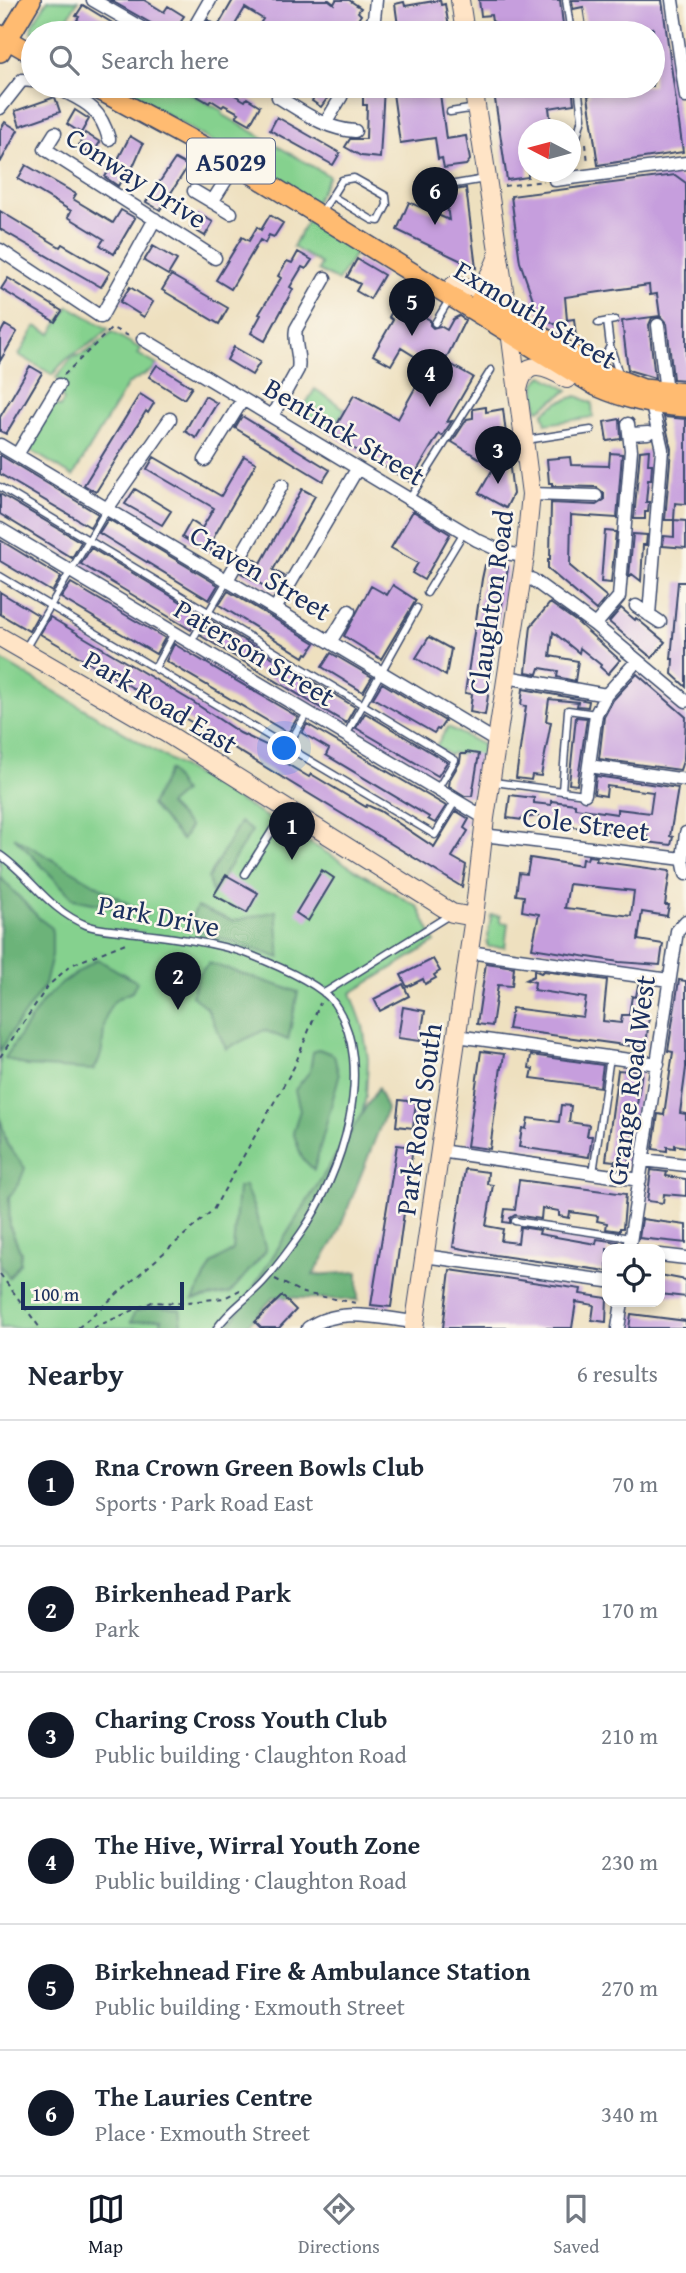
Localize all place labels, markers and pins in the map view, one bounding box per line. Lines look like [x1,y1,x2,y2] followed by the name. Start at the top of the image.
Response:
[412,167,458,225] pin: 6
[389,278,435,336] pin: 5
[407,349,453,407] pin: 4
[475,426,521,484] pin: 3
[269,802,315,860] pin: 1
[155,952,201,1010] pin: 2

